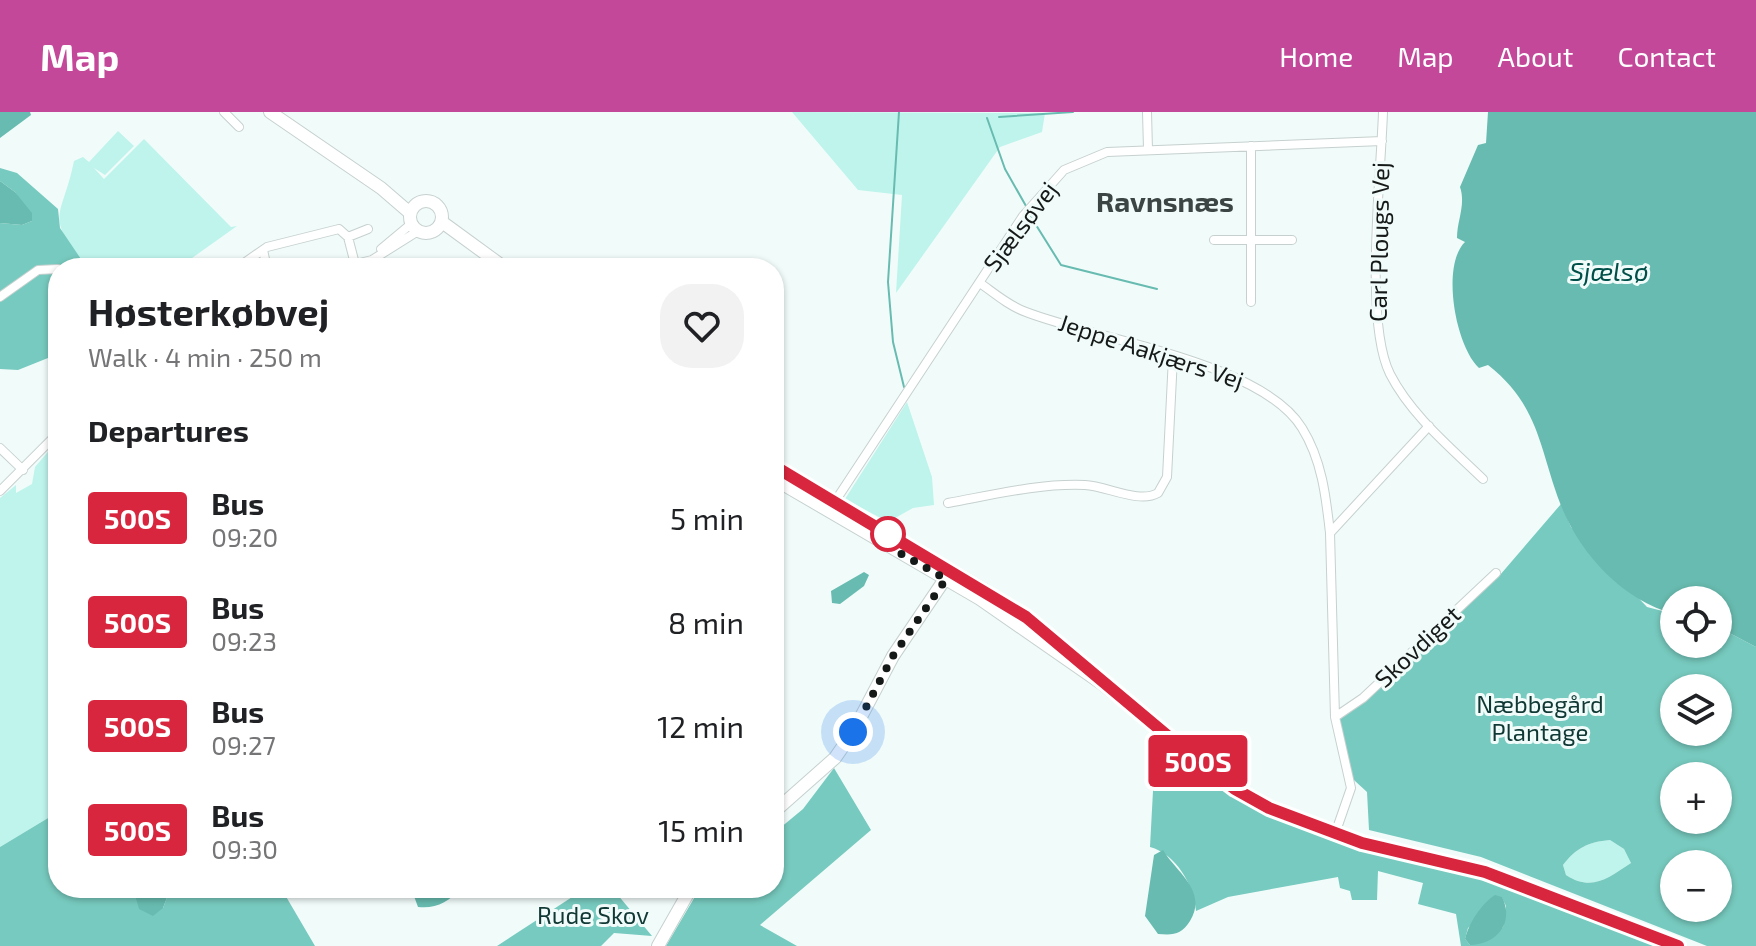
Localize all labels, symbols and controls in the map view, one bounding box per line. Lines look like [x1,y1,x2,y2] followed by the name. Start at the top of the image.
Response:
[40,33,119,79] text: Map
[1279,39,1353,73] text: Home
[1397,39,1454,73] text: Map
[1498,39,1573,73] text: About
[1617,39,1716,73] text: Contact
[1363,162,1394,322] street label: Carl Plougs Vej
[977,176,1063,277] street label: Sjælsøvej
[1096,184,1234,218] district label: Ravnsnæs
[1569,255,1649,286] water label: Sjælsø
[660,284,744,368] button: heart
[88,288,329,334] text: Høsterkøbvej
[1055,307,1248,394] street label: Jeppe Aakjærs Vej
[88,341,322,372] text: Walk · 4 min · 250 m
[88,412,249,448] text: Departures
[211,485,264,521] text: Bus
[670,500,744,536] text: 5 min
[104,501,171,535] text: 500S
[871,517,905,551] unlabelled marker
[211,521,278,552] text: 09:20
[1660,586,1732,922] map controls
[1660,586,1732,658] button: locate
[211,589,264,625] text: Bus
[1368,599,1466,693] street label: Skovdiget
[668,604,744,640] text: 8 min
[104,605,171,639] text: 500S
[211,625,277,656] text: 09:23
[1660,674,1732,746] button: layers
[1476,689,1604,746] park label: Næbbegård Plantage
[211,693,264,729] text: Bus
[657,708,744,744] text: 12 min
[104,709,171,743] text: 500S
[833,712,873,752] your location
[211,729,276,760] text: 09:27
[1142,735,1254,787] line badge: 500S
[1164,744,1232,778] text: 500S
[1660,762,1732,834] button: +
[211,797,264,833] text: Bus
[658,812,744,848] text: 15 min
[104,813,171,847] text: 500S
[211,833,278,864] text: 09:30
[1660,850,1732,922] button: −
[537,900,649,929] park label: Rude Skov

